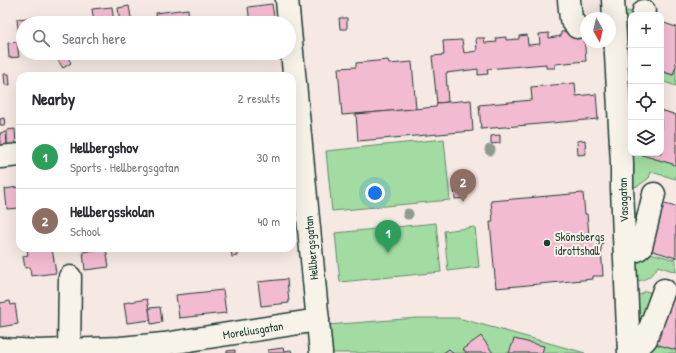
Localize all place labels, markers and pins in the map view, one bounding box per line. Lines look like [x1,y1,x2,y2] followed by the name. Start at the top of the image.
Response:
[450,169,476,202] pin: 2
[375,220,401,253] pin: 1
[555,228,605,259] place label: Skönsbergs idrottshall
[542,238,552,248] marker: Skönsbergs idrottshall

